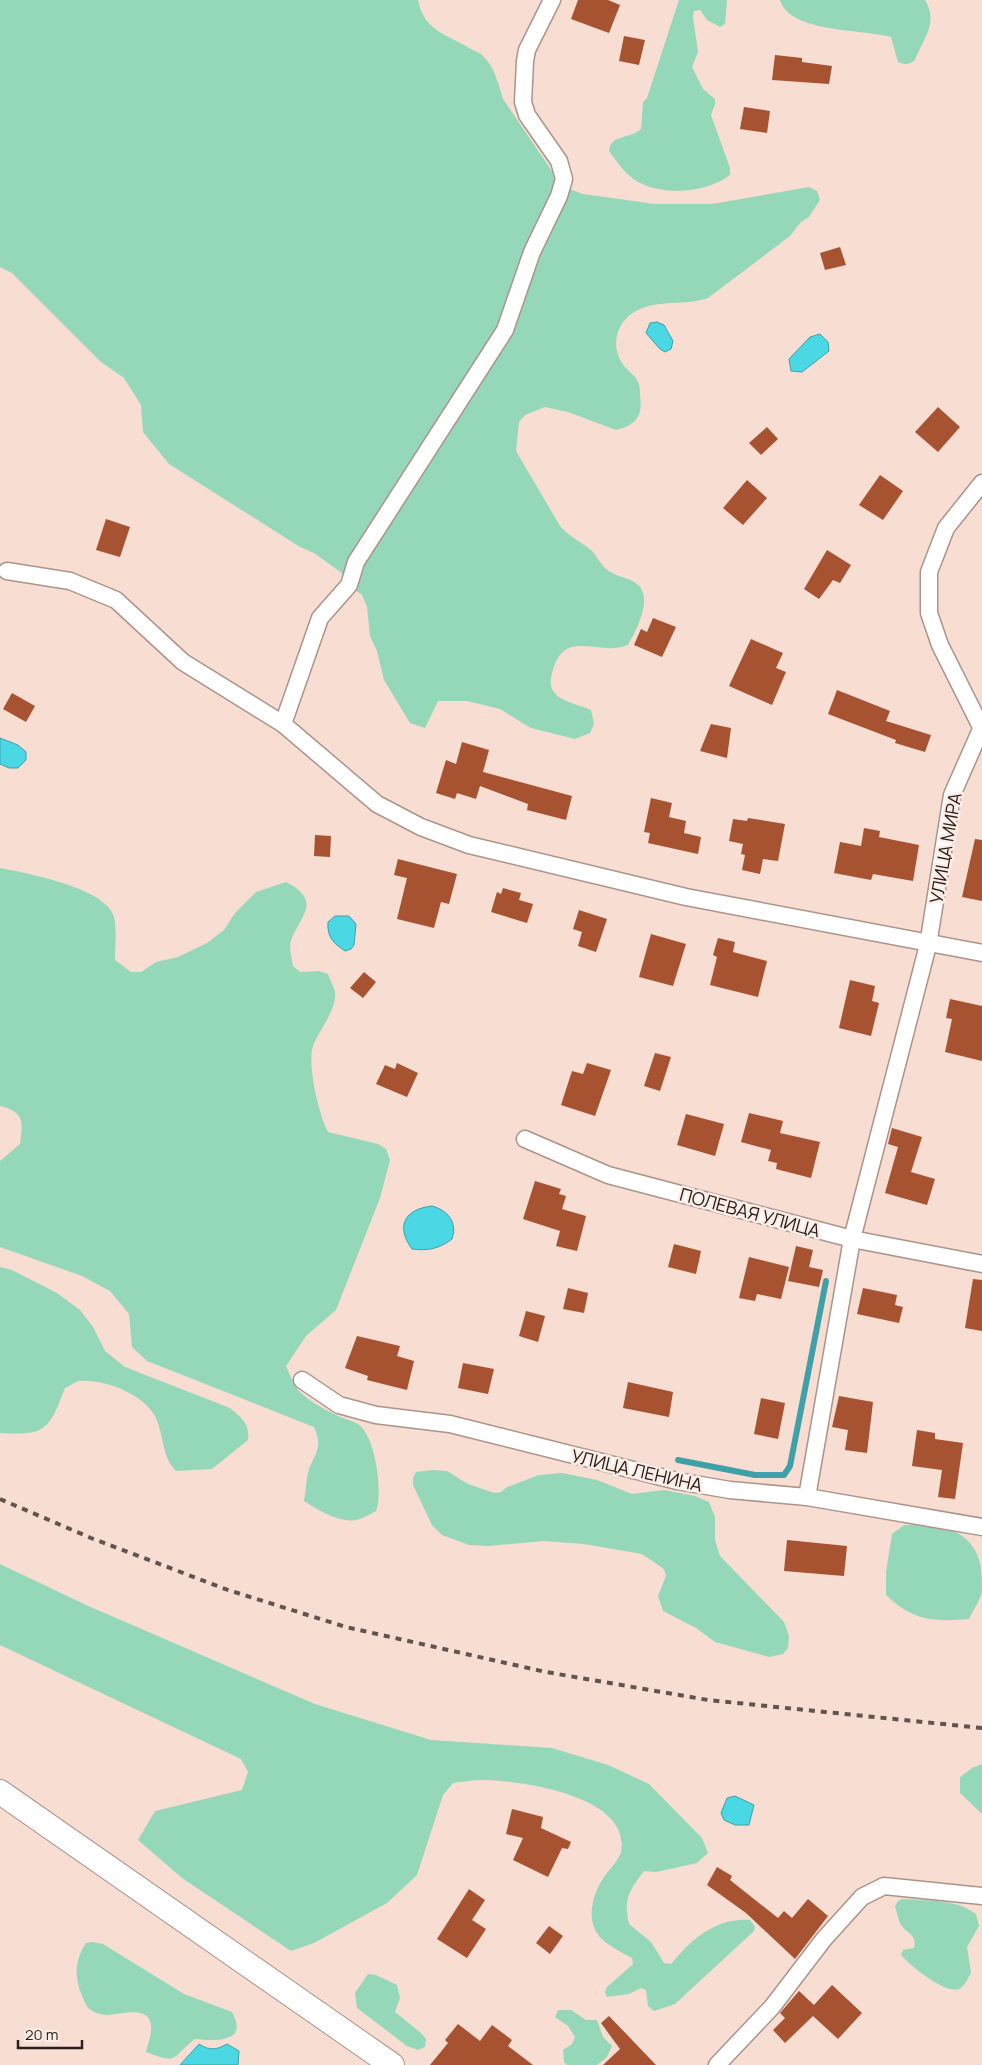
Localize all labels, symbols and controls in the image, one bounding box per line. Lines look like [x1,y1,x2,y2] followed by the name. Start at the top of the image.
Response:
[923,790,967,905] street label: УЛИЦА МИРА
[677,1182,823,1242] street label: ПОЛЕВАЯ УЛИЦА
[569,1443,706,1497] street label: УЛИЦА ЛЕНИНА
[18,2018,81,2050] scale bar
[25,2024,58,2045] text: 20 m

